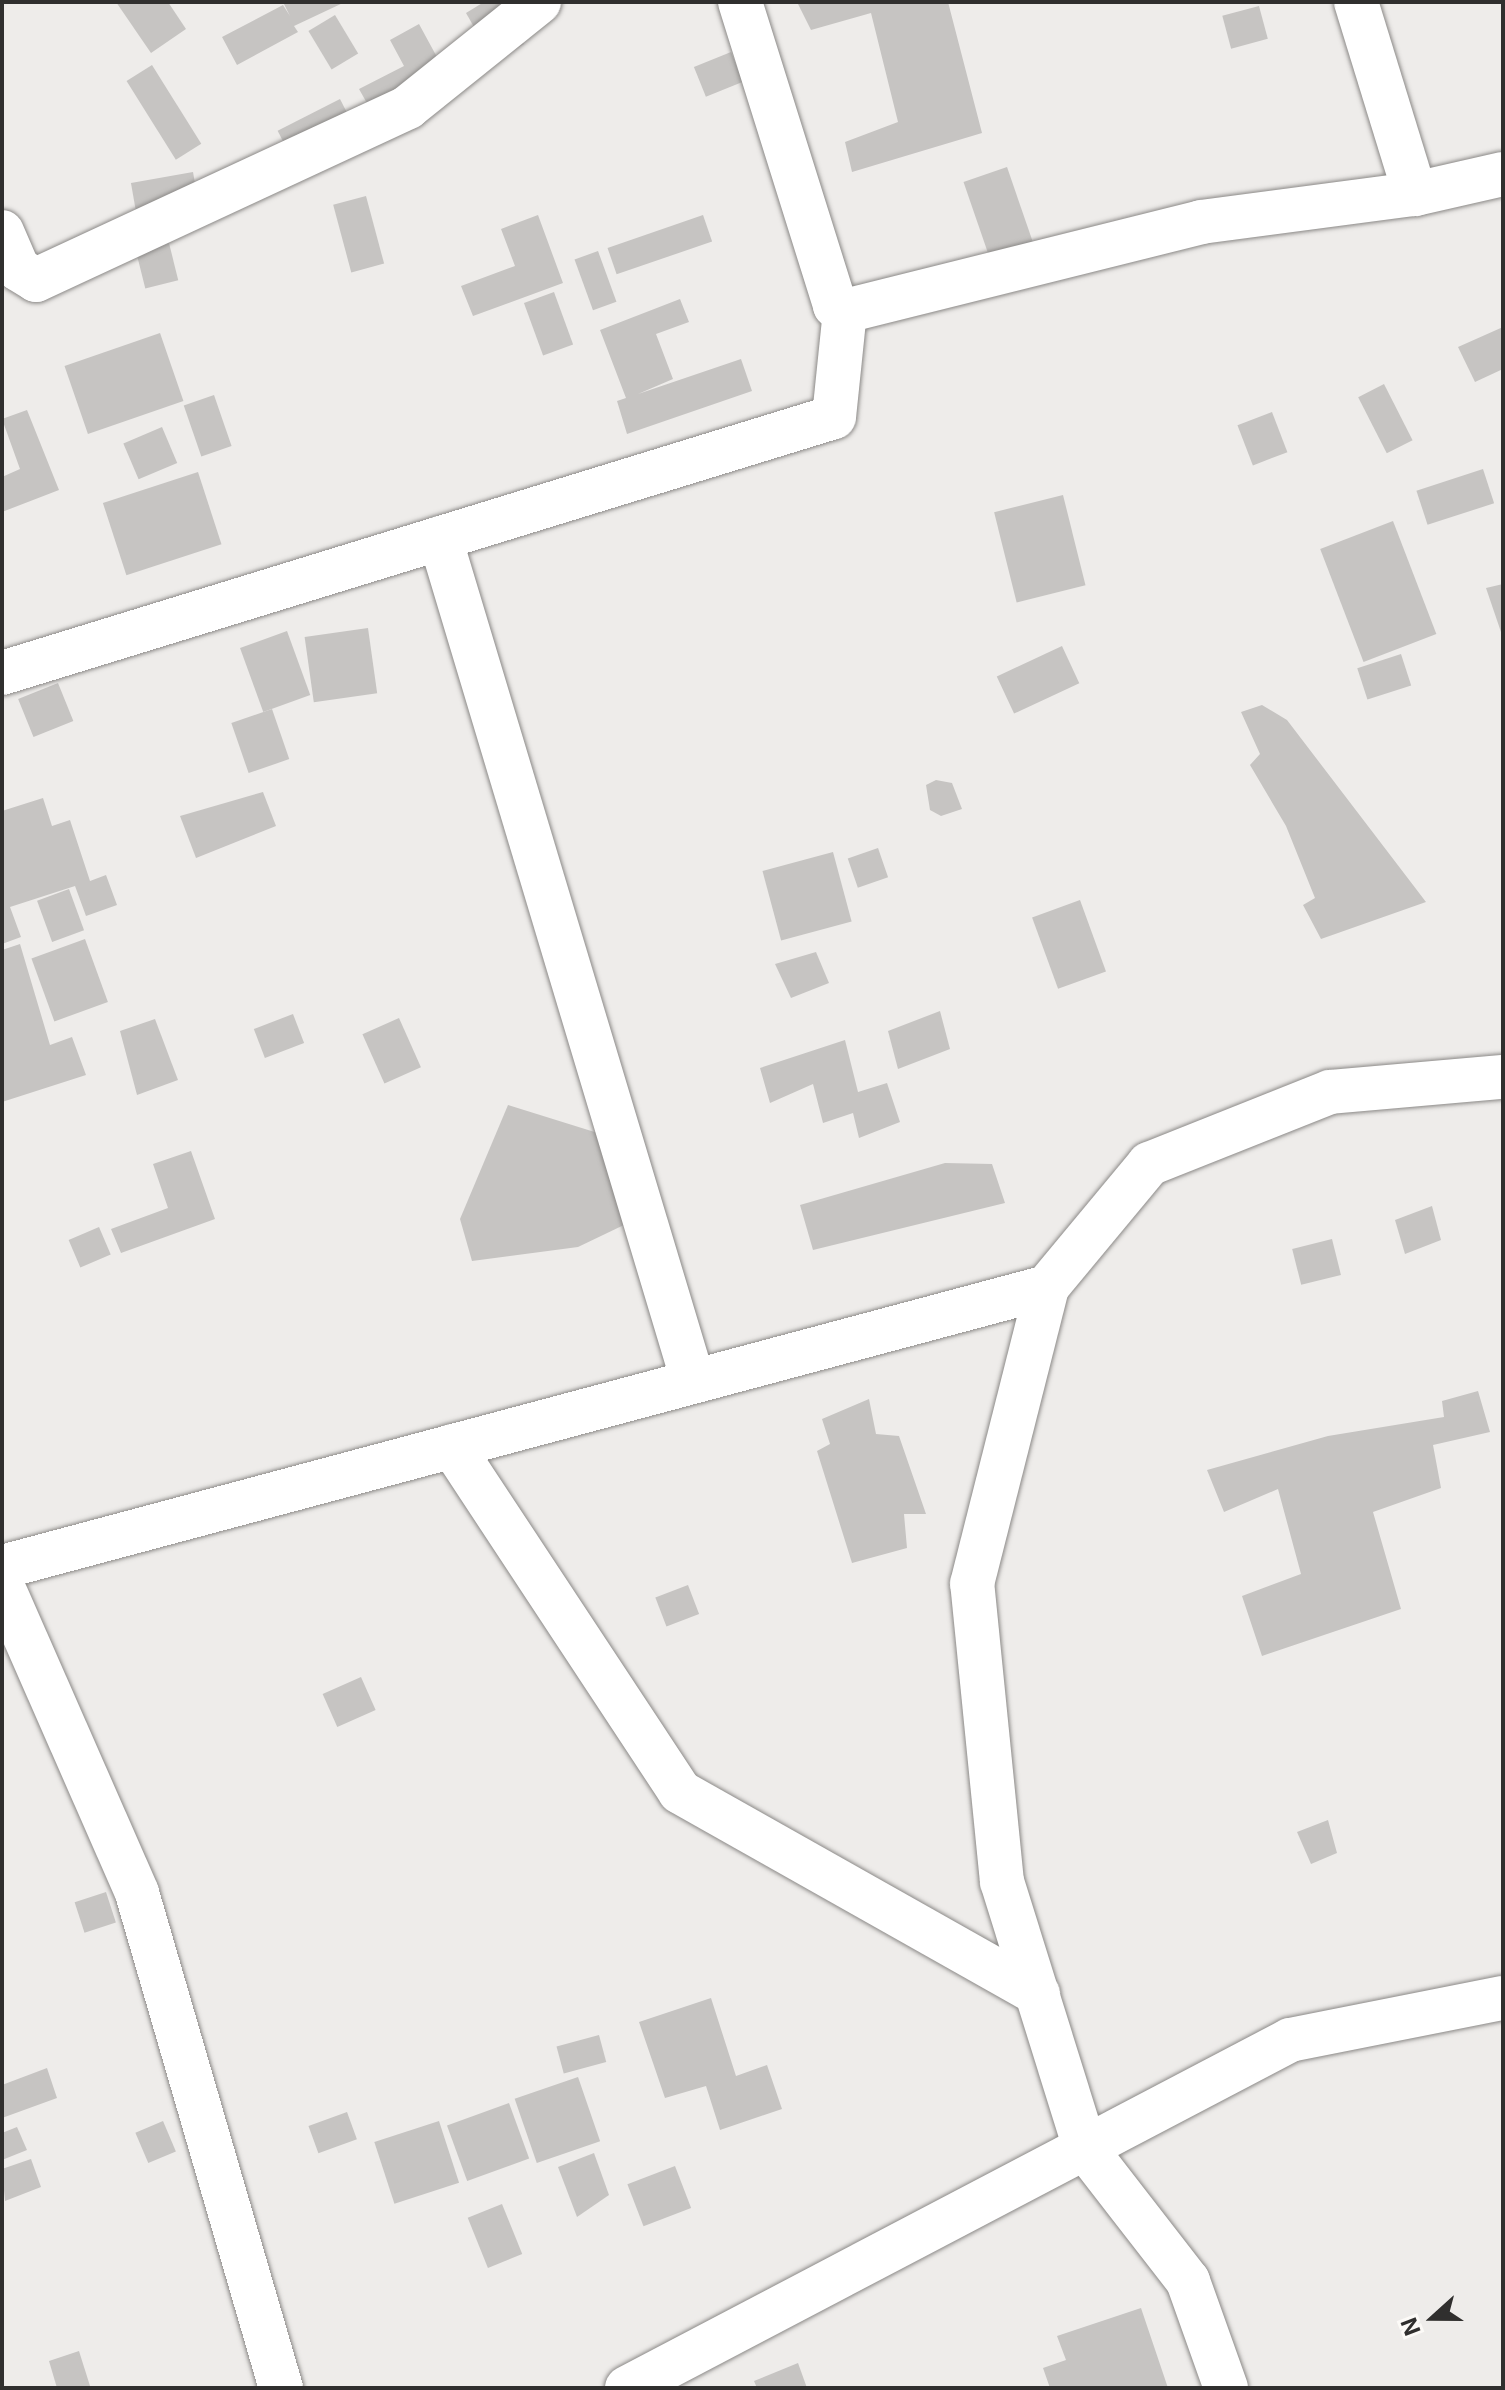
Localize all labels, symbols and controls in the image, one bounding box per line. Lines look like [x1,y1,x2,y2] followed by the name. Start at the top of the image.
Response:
[1393,2278,1473,2358] north arrow
[1395,2314,1426,2339] text: N

